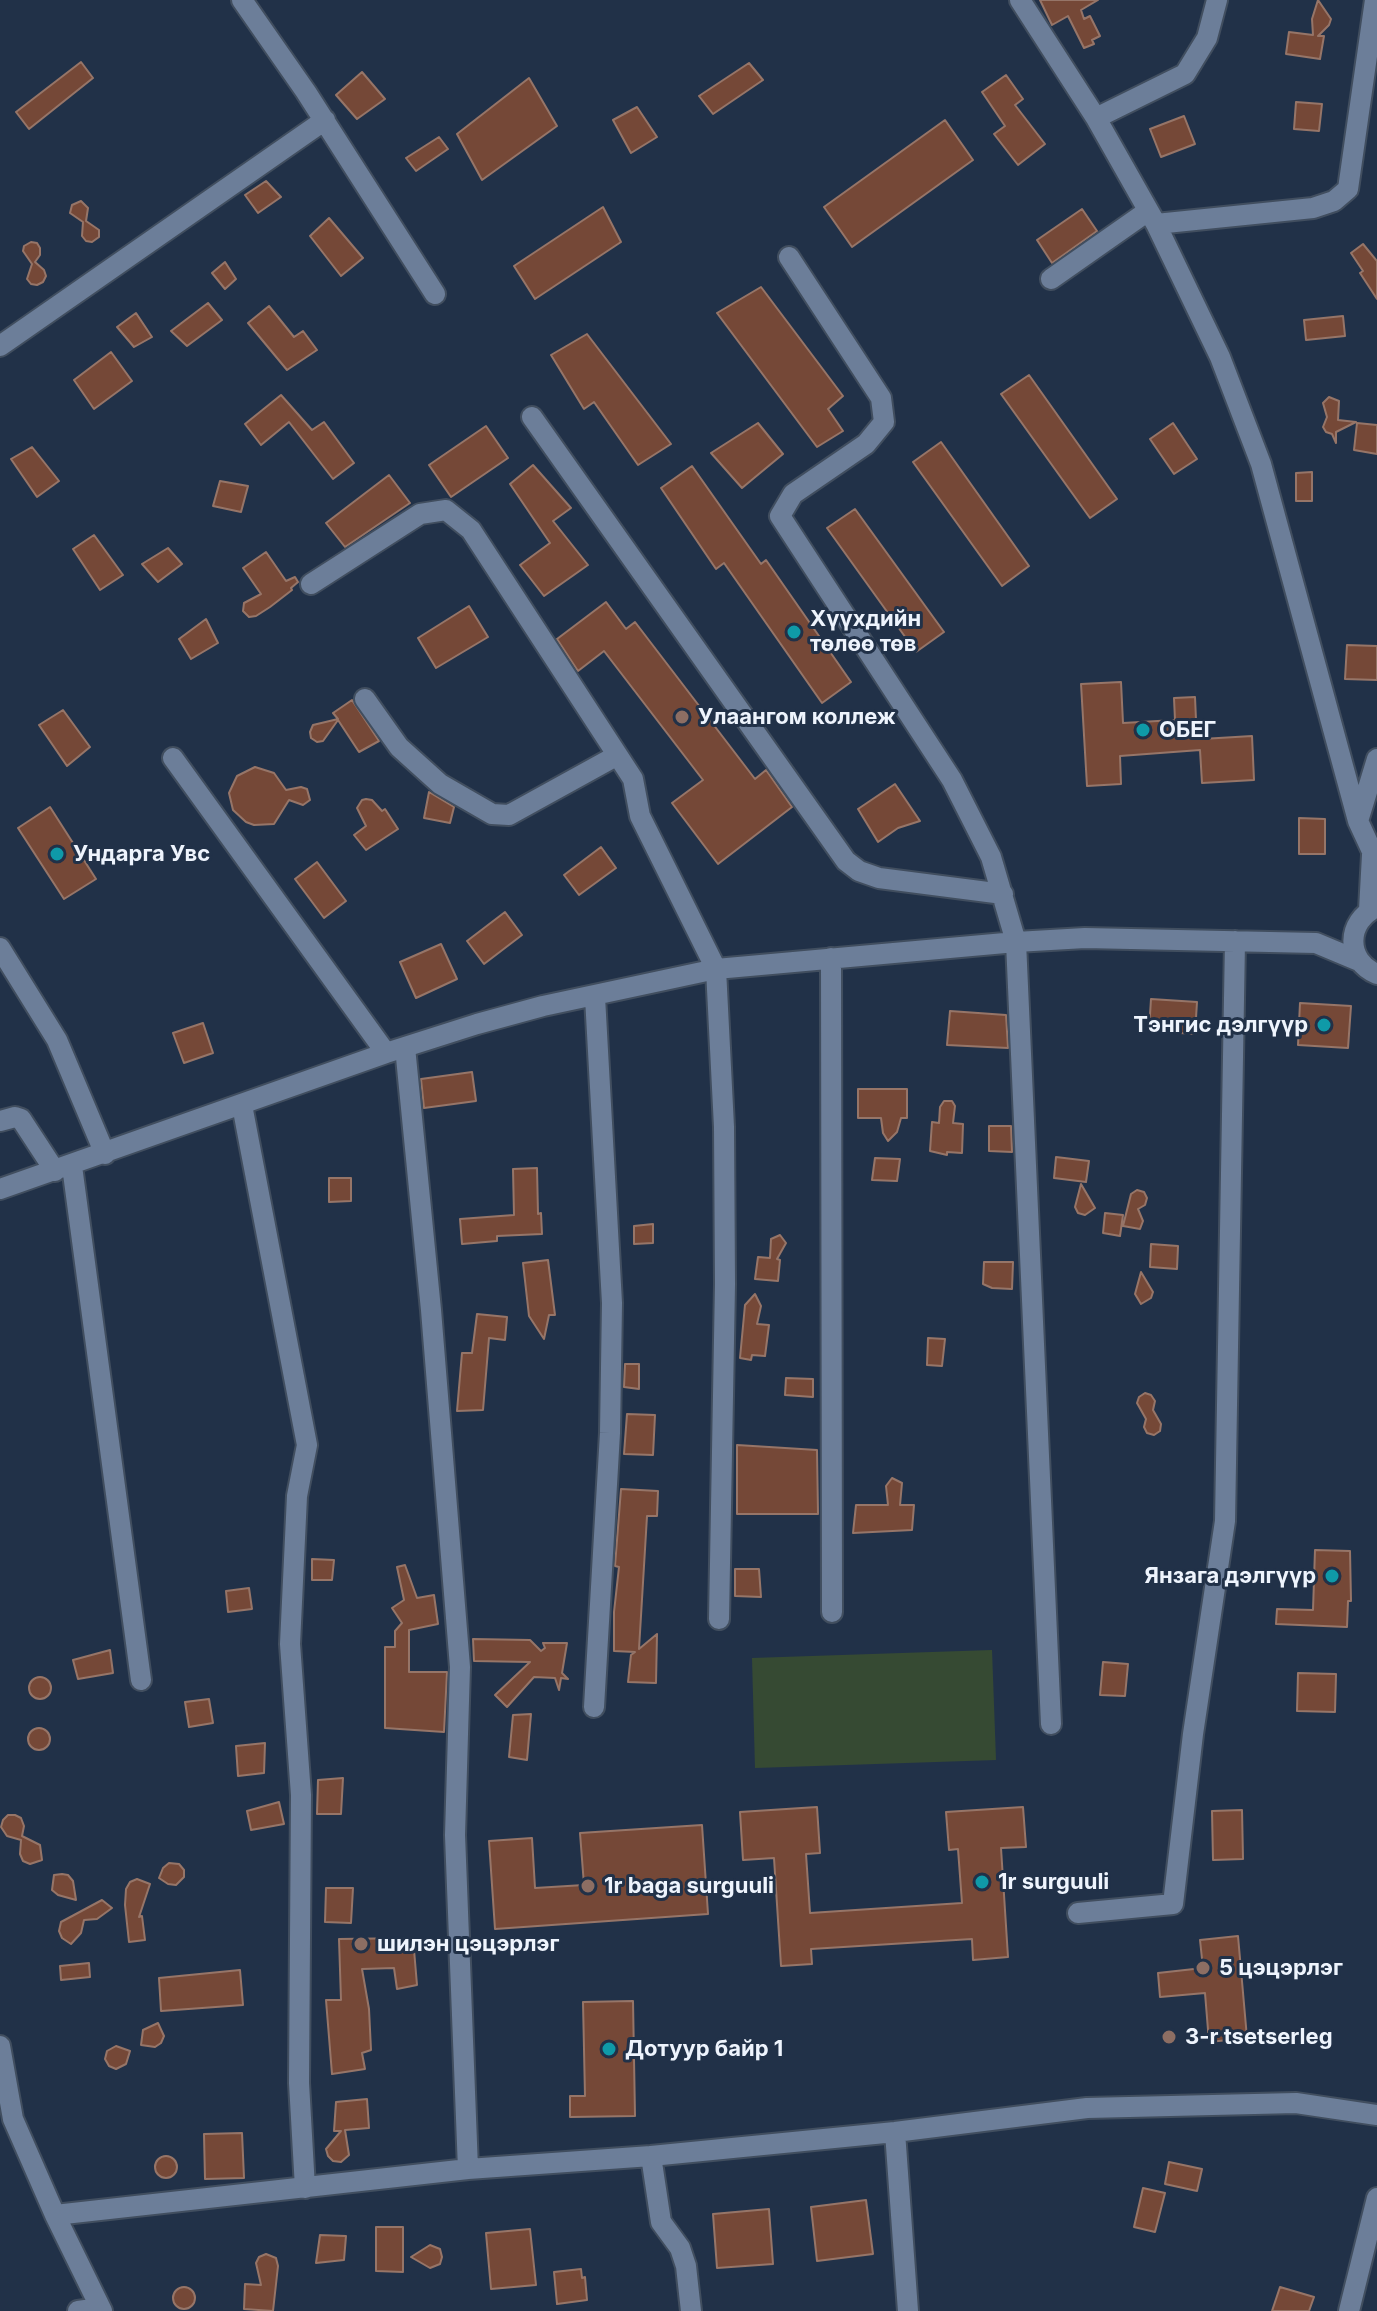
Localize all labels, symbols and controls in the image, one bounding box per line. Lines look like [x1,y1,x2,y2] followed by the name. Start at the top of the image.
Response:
[810,606,921,658] place label: Хүүхдийн төлөө төв
[785,623,803,641] marker: Хүүхдийн төлөө төв
[698,704,896,730] place label: Улаангом коллеж
[673,708,691,726] marker: Улаангом коллеж
[1159,717,1216,743] place label: ОБЕГ
[1134,721,1152,739] marker: ОБЕГ
[73,841,210,867] place label: Ундарга Увс
[48,845,66,863] marker: Ундарга Увс
[1133,1012,1308,1038] place label: Тэнгис дэлгүүр
[1315,1016,1333,1034] marker: Тэнгис дэлгүүр
[1145,1563,1316,1589] place label: Янзага дэлгүүр
[1323,1567,1341,1585] marker: Янзага дэлгүүр
[998,1869,1109,1895] place label: 1r surguuli
[604,1873,774,1899] place label: 1r baga surguuli
[973,1873,991,1891] marker: 1r surguuli
[579,1877,597,1895] marker: 1r baga surguuli
[377,1931,559,1957] place label: шилэн цэцэрлэг
[352,1935,370,1953] marker: шилэн цэцэрлэг
[1219,1955,1343,1981] place label: 5 цэцэрлэг
[1194,1959,1212,1977] marker: 5 цэцэрлэг
[1185,2024,1333,2050] place label: 3-r tsetserleg
[1160,2028,1178,2046] marker: 3-r tsetserleg
[625,2036,783,2062] place label: Дотуур байр 1
[600,2040,618,2058] marker: Дотуур байр 1

